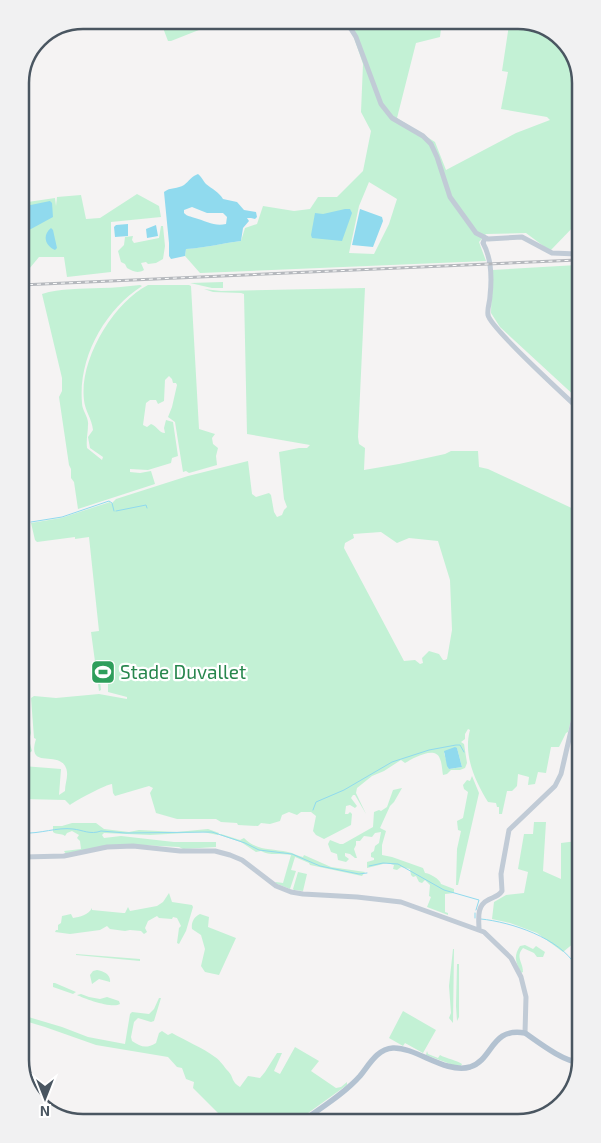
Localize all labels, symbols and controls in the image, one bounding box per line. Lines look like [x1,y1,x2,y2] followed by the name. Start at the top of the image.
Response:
[90,659,116,685] sports icon: Stade Duvallet
[120,660,246,683] place label: Stade Duvallet
[20,1073,70,1123] north arrow
[40,1103,50,1120] text: N

